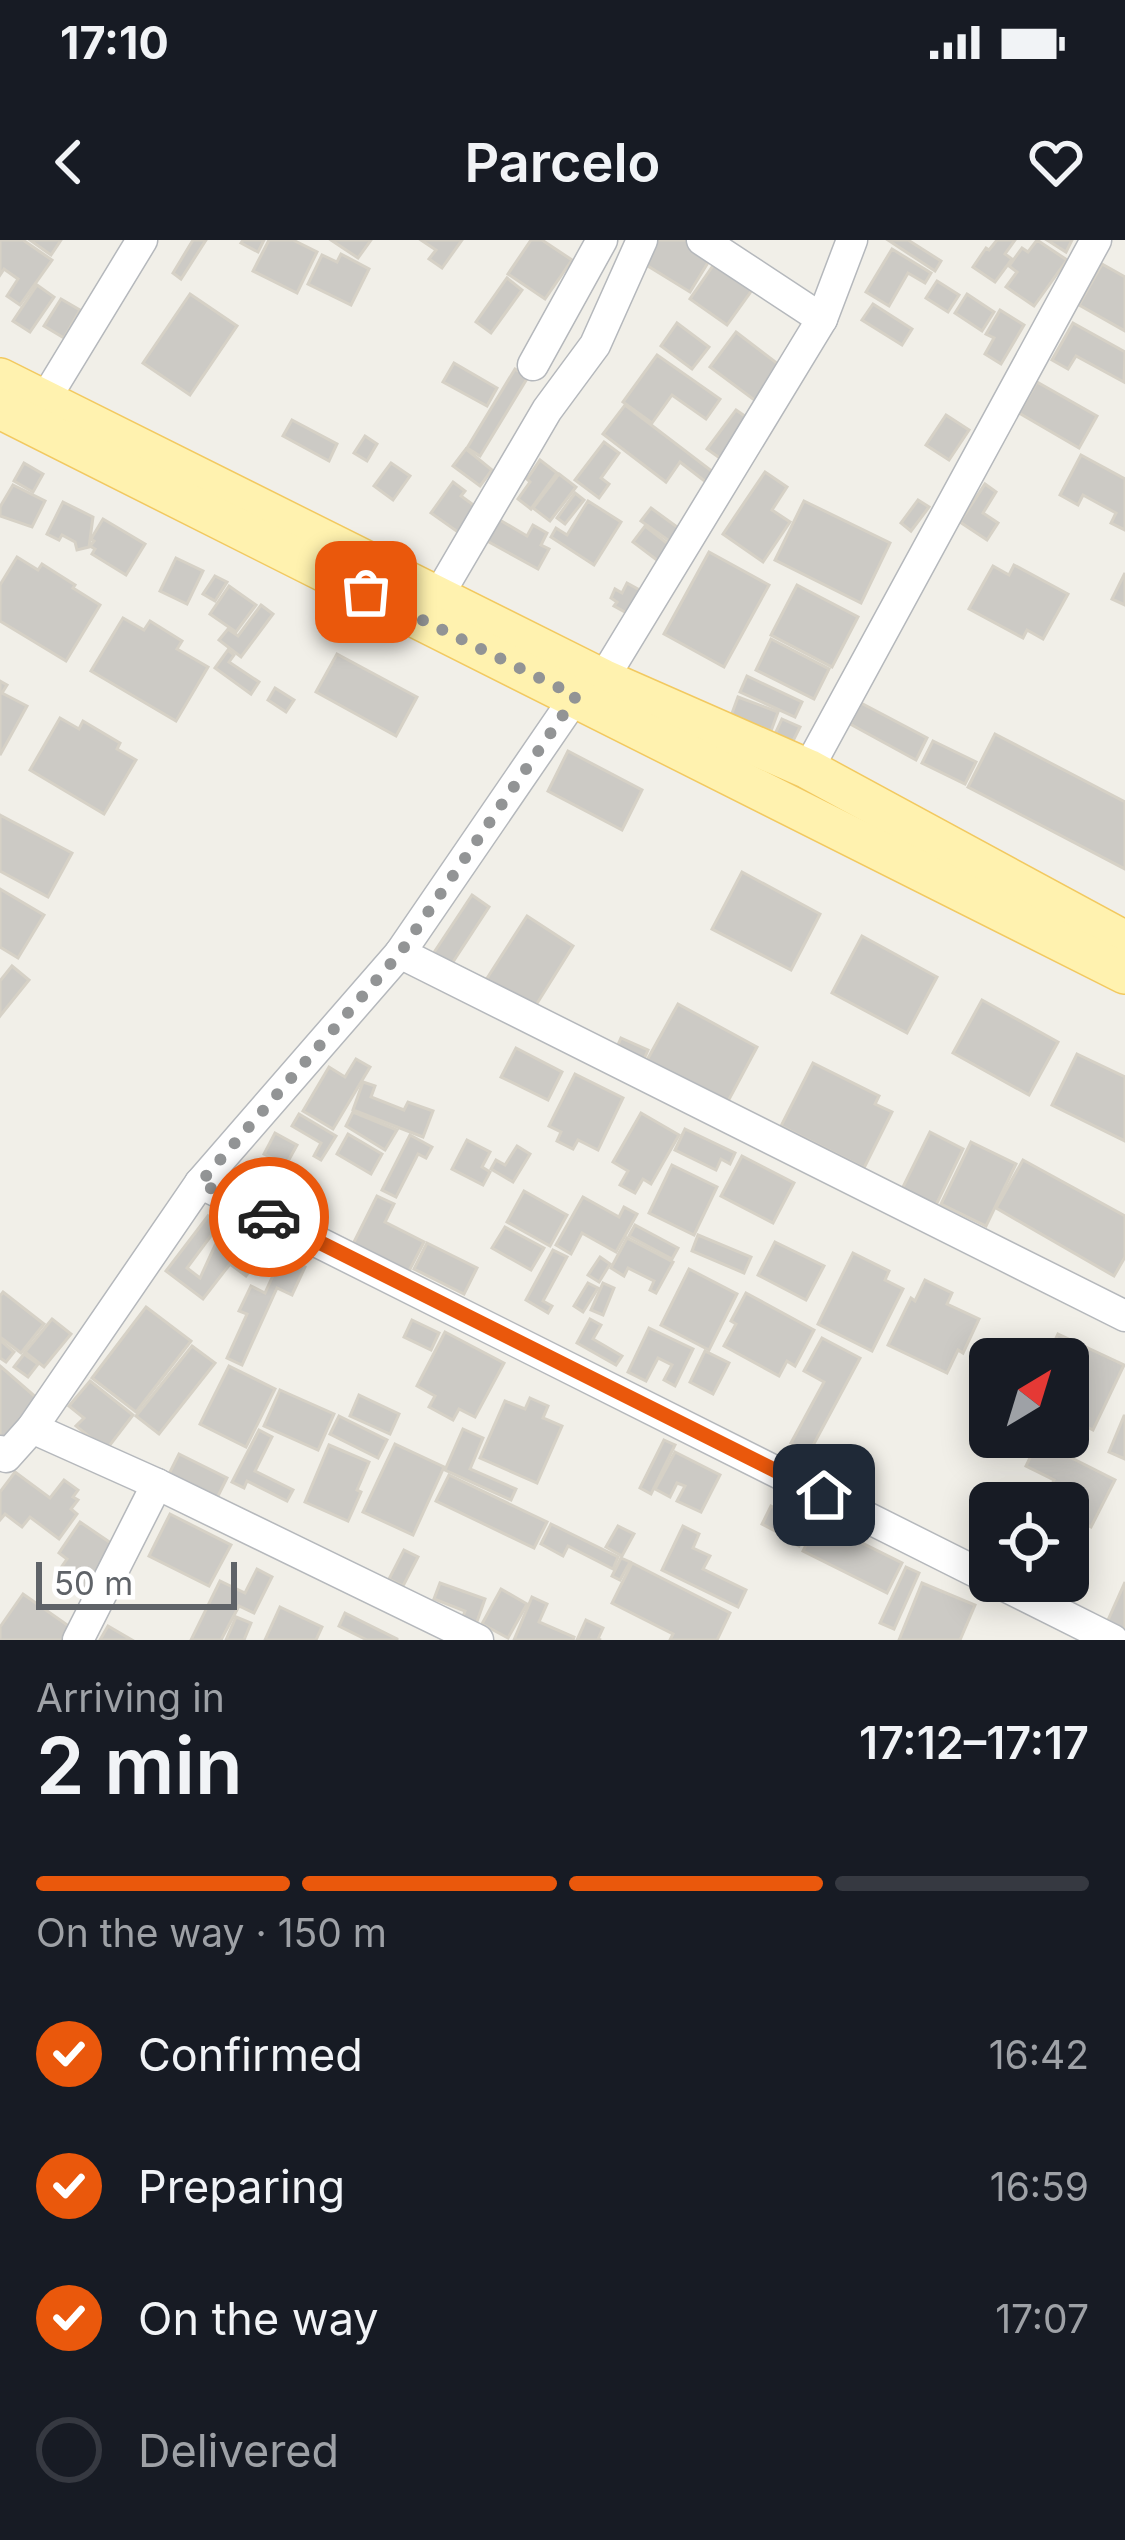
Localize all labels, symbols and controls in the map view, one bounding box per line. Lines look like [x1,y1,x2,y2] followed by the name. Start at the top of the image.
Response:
[60,15,169,70] text: 17:10
[36,129,102,195] icon: back
[1023,129,1089,195] icon: heart
[464,130,661,195] text: Parcelo
[315,541,417,643] pin
[333,559,399,625] icon: bag
[209,1157,329,1277] courier
[236,1184,302,1250] icon: car
[969,1338,1089,1458] north arrow
[969,1338,1089,1602] map controls
[773,1444,875,1546] pin
[791,1462,857,1528] icon: home
[969,1482,1089,1602] button: locate
[36,1556,237,1609] scale bar
[54,1563,133,1603] text: 50 m
[36,1674,225,1721] text: Arriving in
[859,1715,1089,1770] text: 17:12–17:17
[36,1718,243,1813] text: 2 min
[36,1909,387,1956] text: On the way · 150 m
[36,2021,102,2087] icon: check
[138,2027,363,2082] text: Confirmed
[989,2031,1089,2078] text: 16:42
[36,2153,102,2219] icon: check
[138,2159,345,2214] text: Preparing
[990,2163,1089,2210] text: 16:59
[36,2285,102,2351] icon: check
[138,2291,379,2346] text: On the way
[995,2295,1089,2342] text: 17:07
[138,2423,339,2478] text: Delivered

